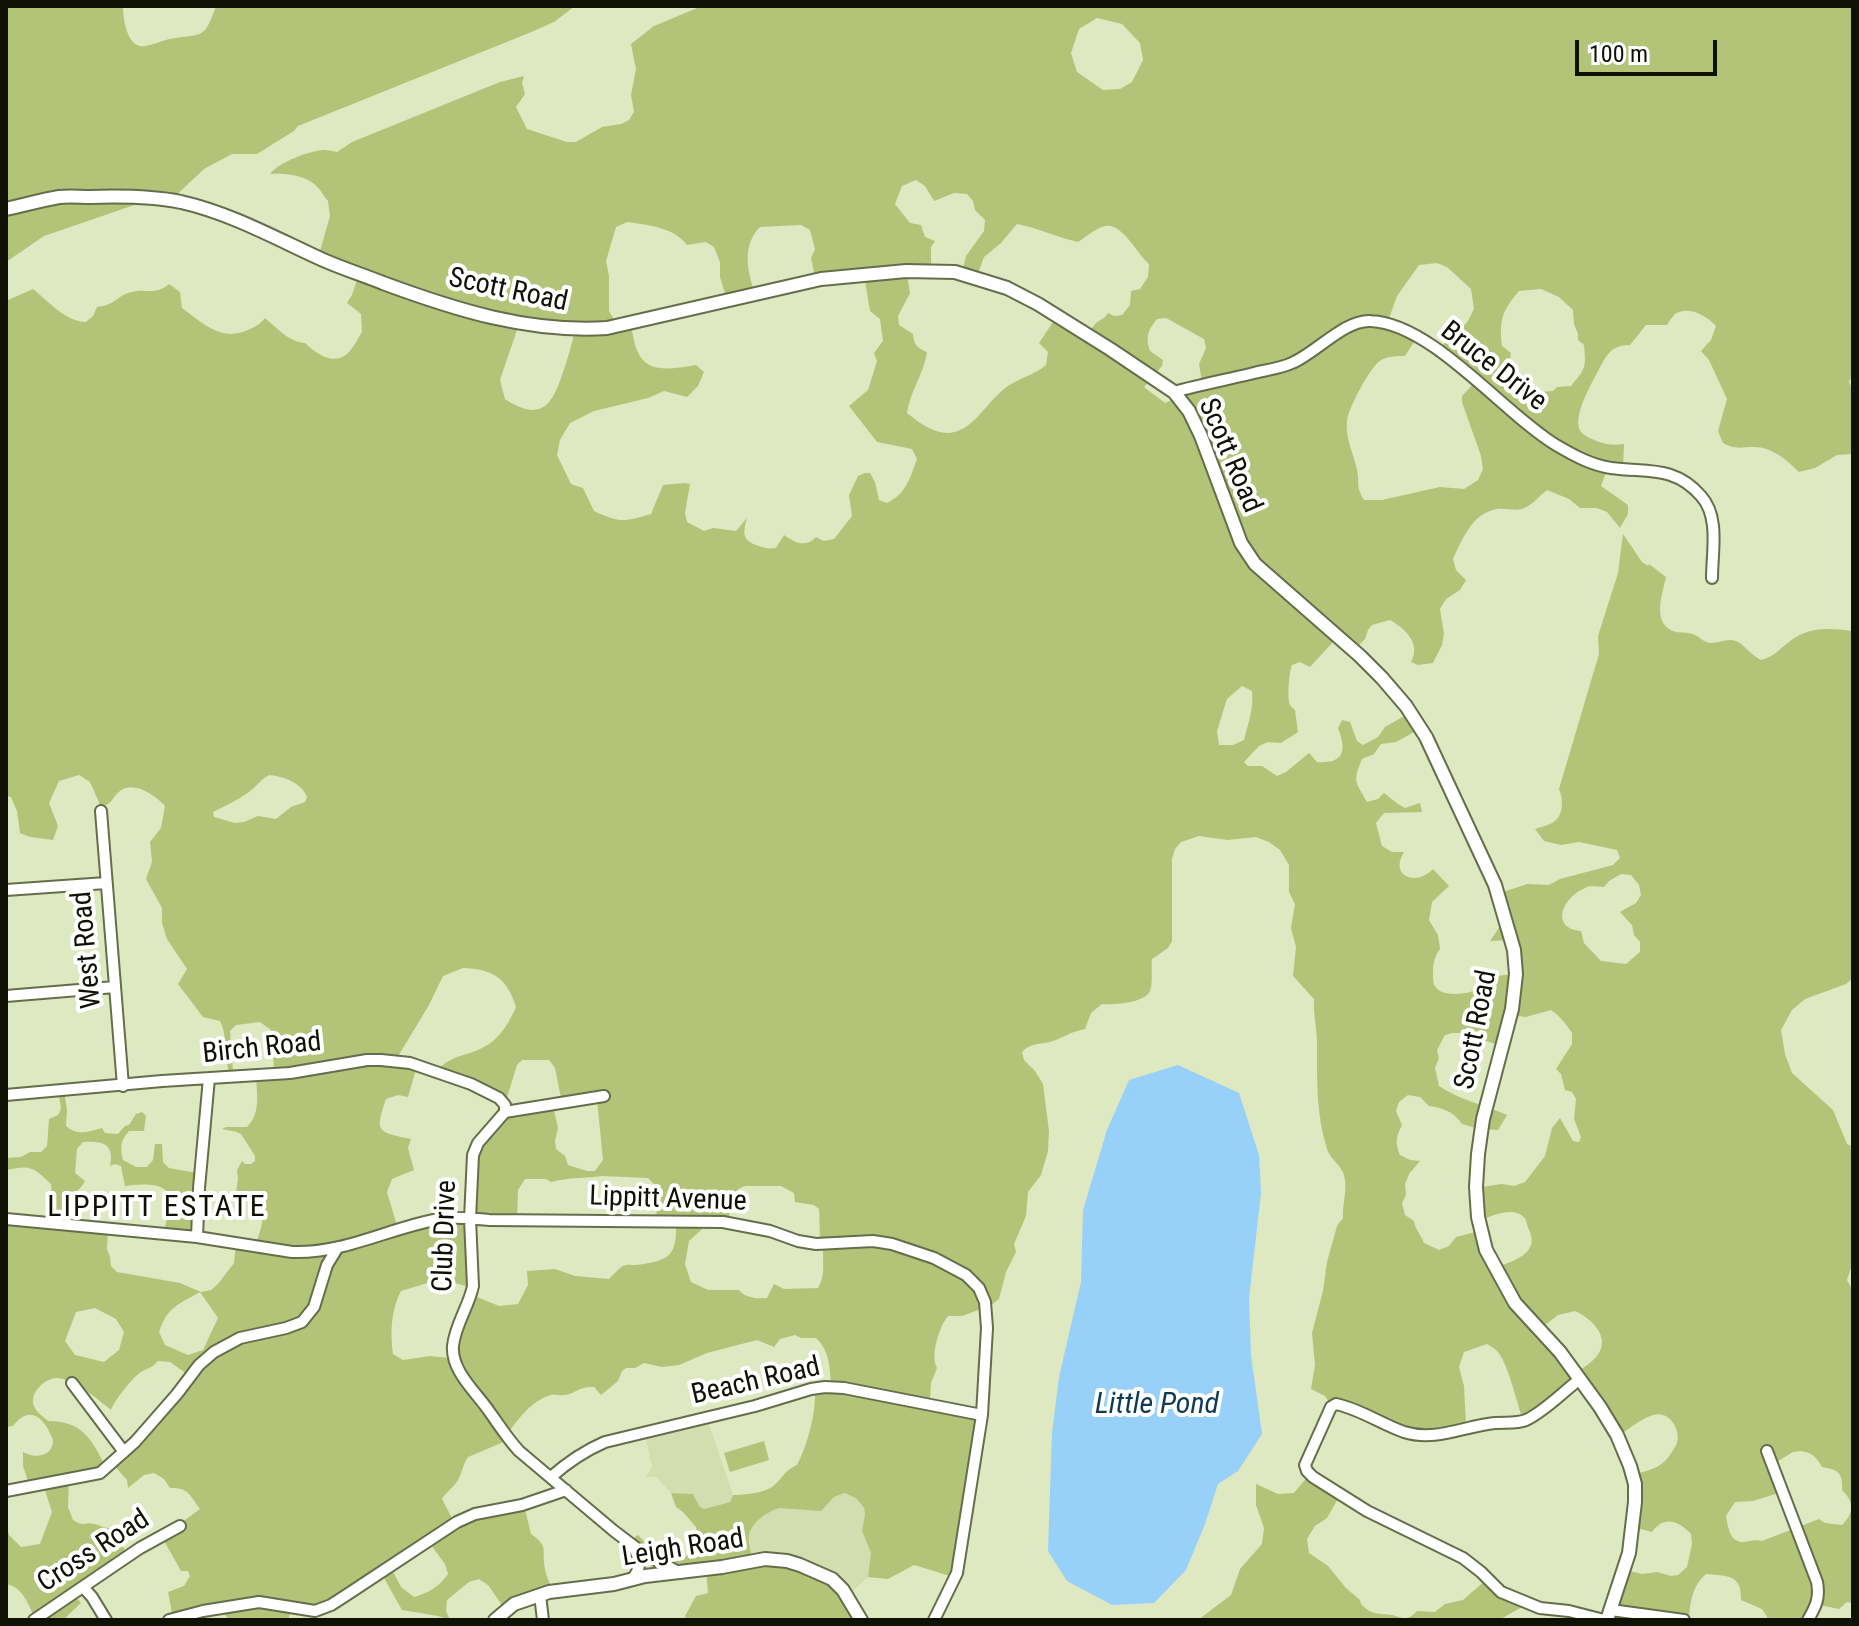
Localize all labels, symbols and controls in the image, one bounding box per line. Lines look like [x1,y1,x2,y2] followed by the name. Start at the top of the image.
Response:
[1579,24,1721,74] scale bar
[1589,40,1648,68] text: 100 m
[445,262,571,320] street label: Scott Road
[1433,315,1553,419] street label: Bruce Drive
[1190,394,1268,518] street label: Scott Road
[66,890,110,1010] street label: West Road
[1449,968,1505,1092] street label: Scott Road
[201,1026,323,1072] street label: Birch Road
[427,1179,465,1293] street label: Club Drive
[589,1180,747,1220] street label: Lippitt Avenue
[47,1190,267,1226] district label: LIPPITT ESTATE
[688,1351,824,1413] street label: Beach Road
[1095,1387,1219,1423] water label: Little Pond
[32,1503,156,1601] street label: Cross Road
[620,1523,746,1575] street label: Leigh Road

